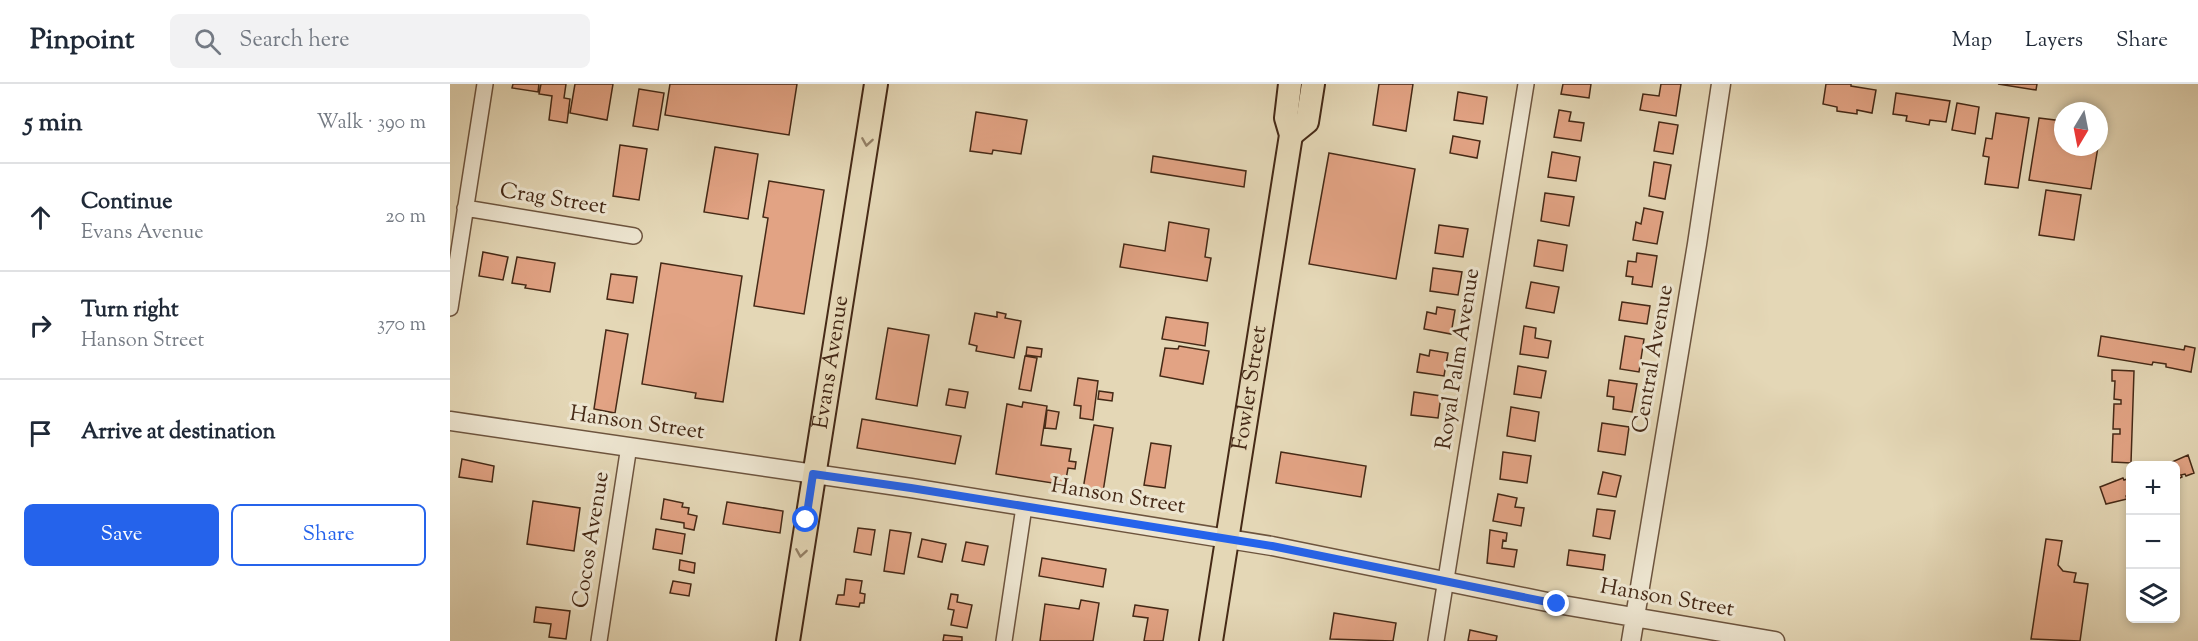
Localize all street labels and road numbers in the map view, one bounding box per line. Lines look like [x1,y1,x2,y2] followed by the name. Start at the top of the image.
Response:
[497,176,609,224] street label: Crag Street
[1429,266,1489,452] street label: Royal Palm Avenue
[1625,282,1683,436] street label: Central Avenue
[806,293,858,432] street label: Evans Avenue
[1225,323,1277,453] street label: Fowler Street
[568,399,707,449] street label: Hanson Street
[565,469,619,611] street label: Cocos Avenue
[1048,471,1188,523] street label: Hanson Street
[1597,571,1737,627] street label: Hanson Street

